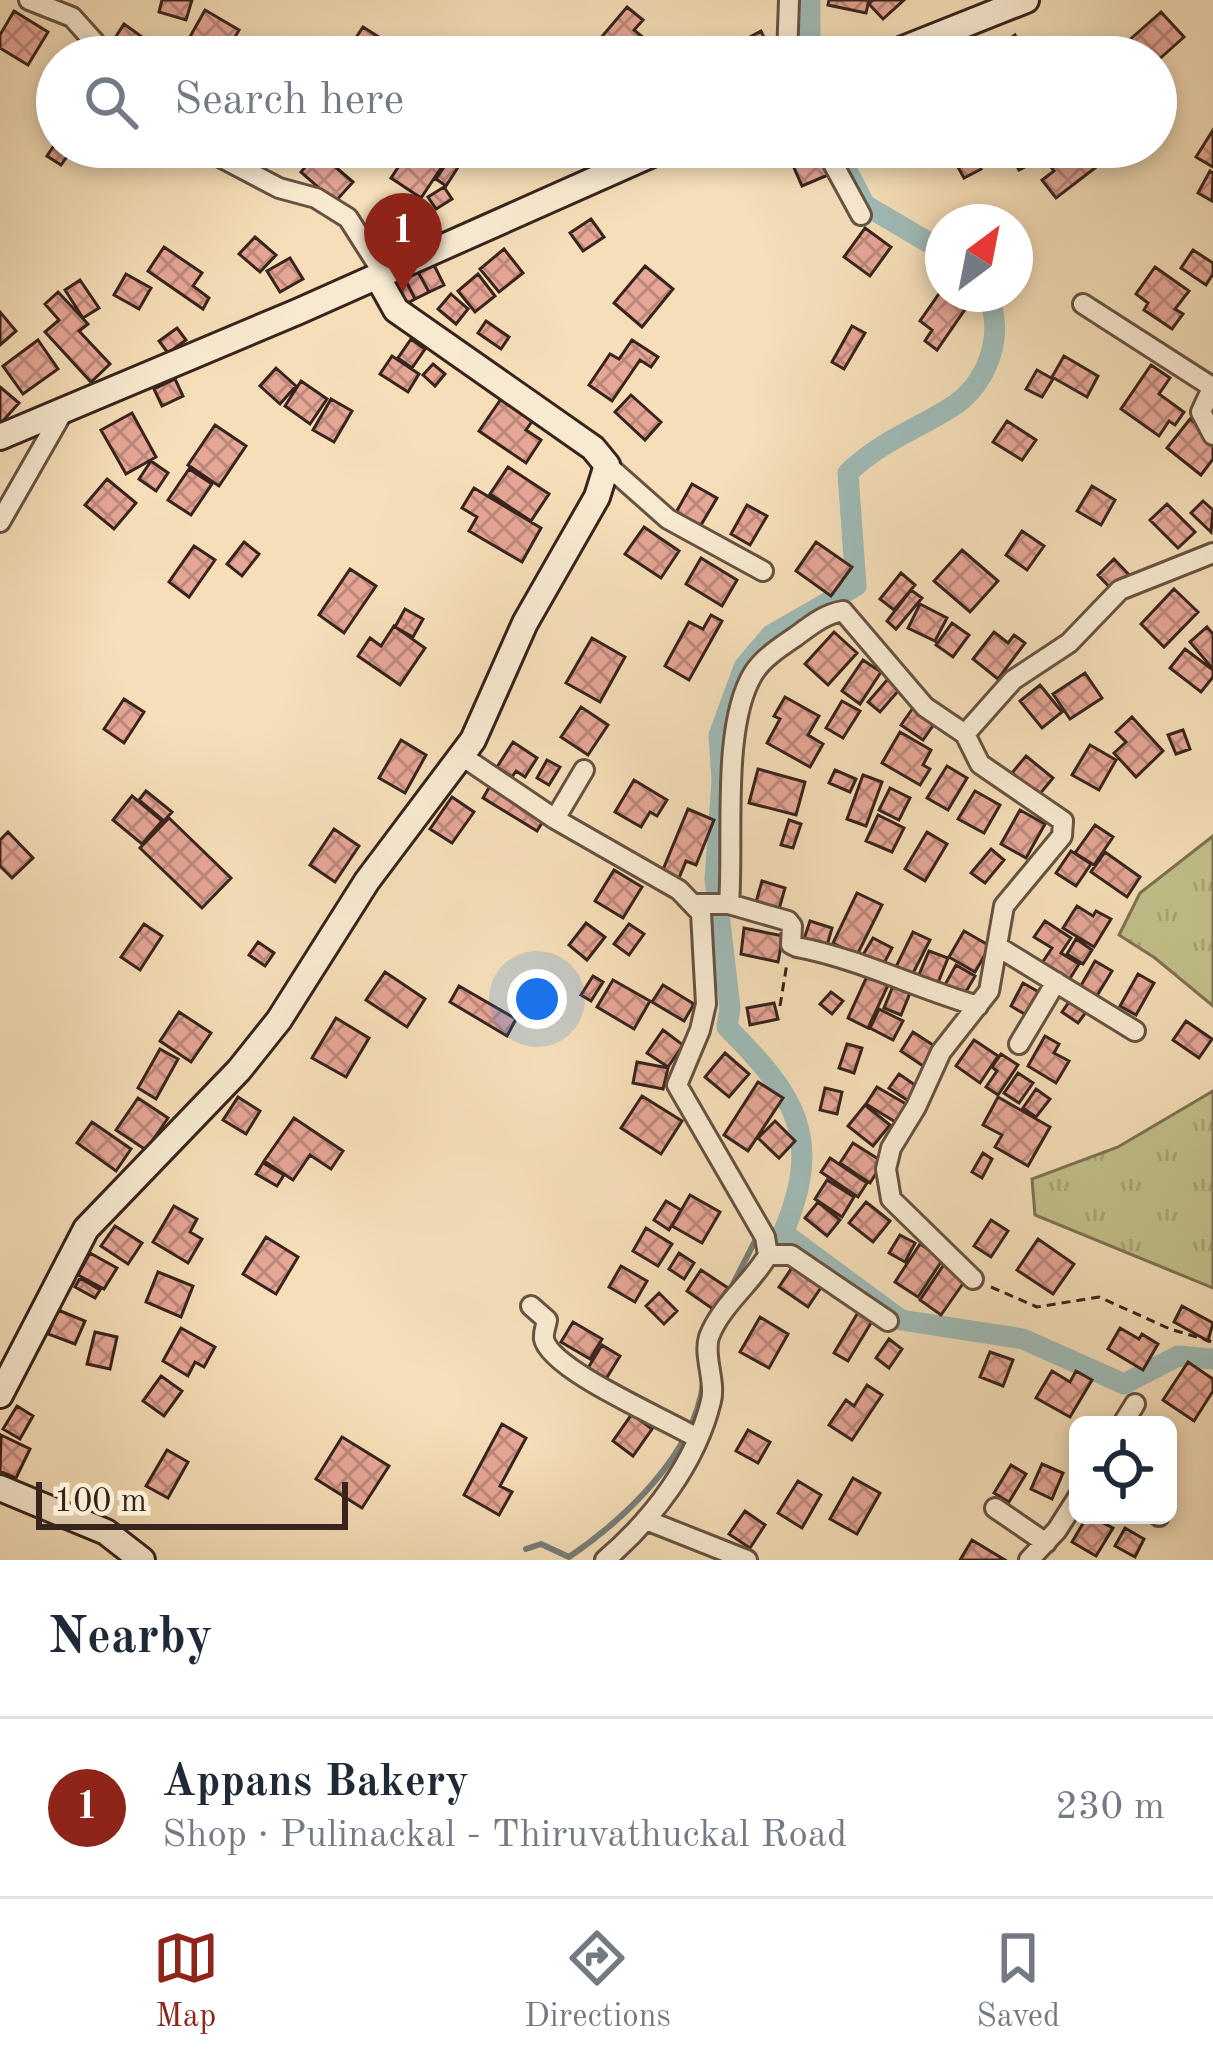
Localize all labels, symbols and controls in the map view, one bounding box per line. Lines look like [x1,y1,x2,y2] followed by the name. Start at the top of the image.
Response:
[36,36,1177,168] search box
[78,69,144,135] icon: search
[174,79,404,124] text: Search here
[364,193,442,292] pin: 1
[925,204,1033,312] north arrow
[507,969,567,1029] your location
[1069,1416,1177,1524] map controls
[1069,1416,1177,1524] button: locate
[36,1476,348,1529] scale bar
[54,1486,147,1519] text: 100 m
[48,1613,213,1664] text: Nearby
[162,1761,469,1806] text: Appans Bakery
[76,1788,98,1827] text: 1
[1055,1788,1165,1827] text: 230 m
[162,1816,847,1855] text: Shop · Pulinackal - Thiruvathuckal Road
[153,1925,219,2038] tab: Map
[524,1925,671,2038] tab: Directions
[976,1925,1060,2038] tab: Saved

